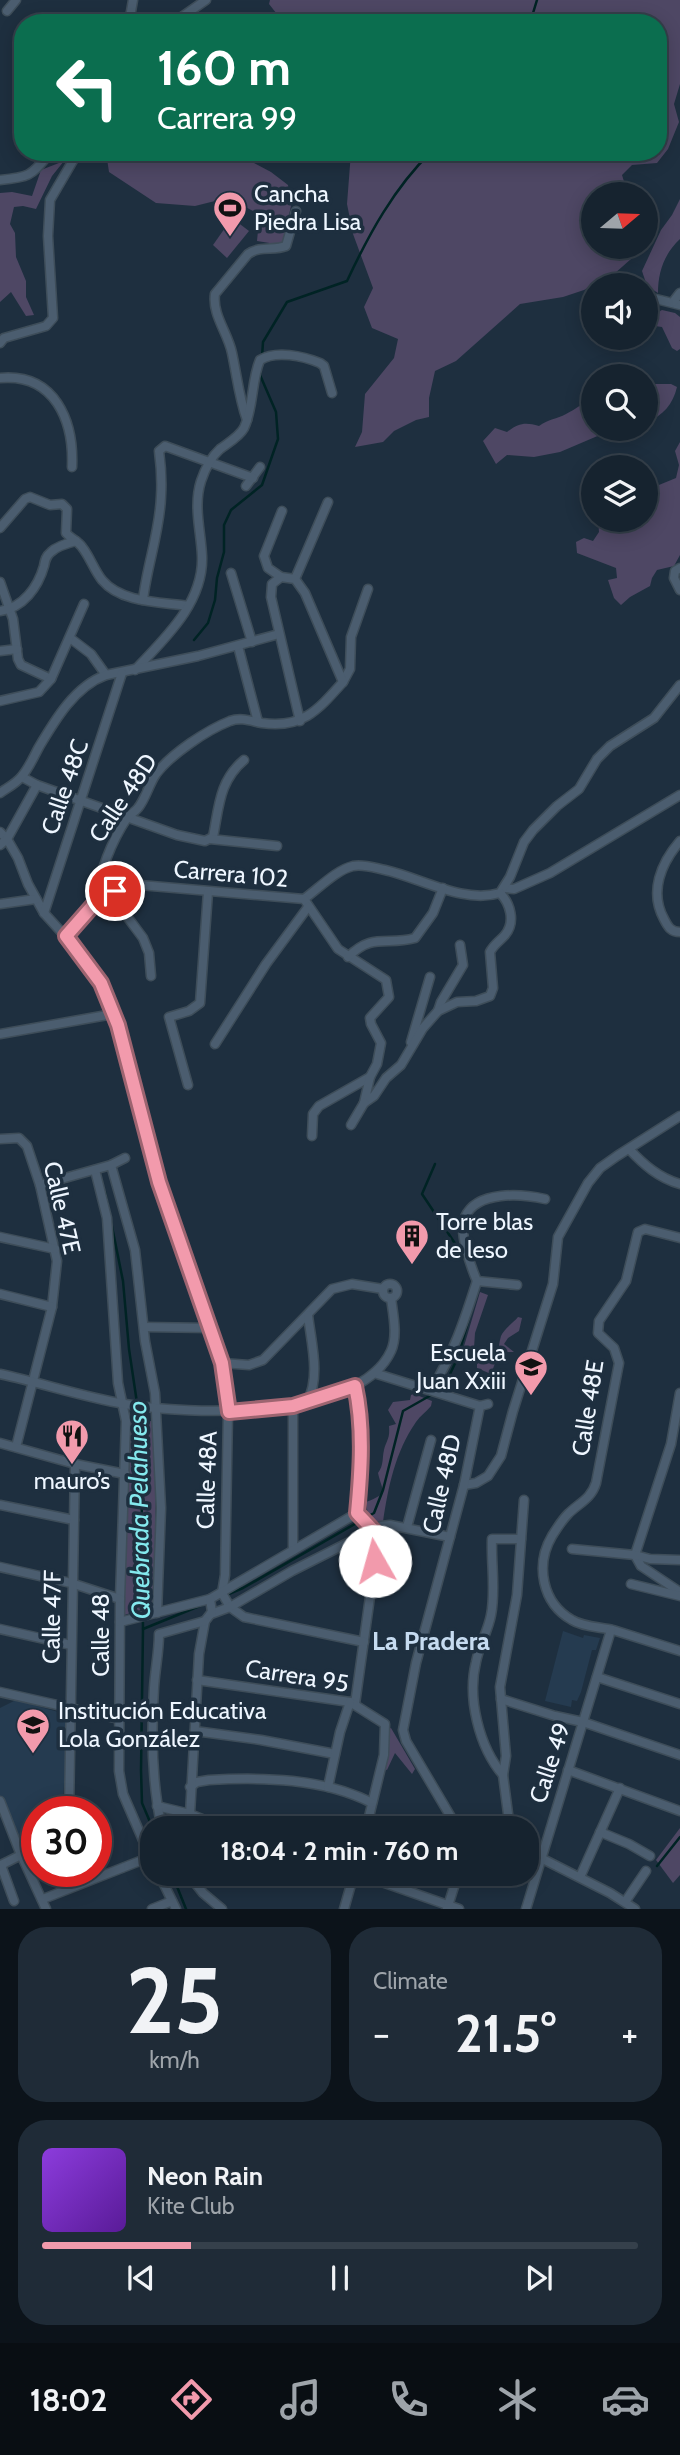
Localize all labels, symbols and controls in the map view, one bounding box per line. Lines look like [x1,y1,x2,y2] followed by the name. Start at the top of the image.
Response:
[157,38,291,97] text: 160 m
[42,42,133,133] icon: left
[157,98,297,137] text: Carrera 99
[254,179,362,236] place label: Cancha Piedra Lisa
[581,182,658,259] north arrow
[581,182,658,532] map controls
[211,189,249,238] sports icon: Cancha Piedra Lisa
[581,273,658,350] button: sound
[581,364,658,441] button: search
[581,455,658,532] button: layers
[35,736,94,838] street label: Calle 48C
[82,748,163,848] street label: Calle 48D
[173,854,290,893] street label: Carrera 102
[85,861,145,921] pin
[96,872,134,910] icon: arrive
[38,1159,87,1257] street label: Calle 47E
[436,1207,533,1264] place label: Torre blas de leso
[393,1217,431,1266] building icon: Torre blas de leso
[415,1338,506,1395] place label: Escuela Juan Xxiii
[512,1348,550,1397] school or university icon: Escuela Juan Xxiii
[566,1358,609,1458] street label: Calle 48E
[121,1401,157,1619] water label: Quebrada Pelahueso
[53,1417,91,1466] restaurant icon: mauro’s
[190,1430,223,1530] street label: Calle 48A
[416,1431,467,1536] street label: Calle 48D
[34,1466,110,1495] place label: mauro’s
[338,1524,412,1598] position arrow
[36,1569,67,1664] street label: Calle 47F
[86,1593,115,1677] street label: Calle 48
[372,1625,490,1657] district label: La Pradera
[243,1653,351,1698] street label: Carrera 95
[58,1696,267,1753] place label: Institución Educativa Lola González
[14,1706,52,1755] school or university icon: Institución Educativa Lola González
[523,1719,576,1807] street label: Calle 49
[21,1796,112,1887] speed limit sign: 30
[221,1835,458,1867] text: 18:04 · 2 min · 760 m
[126,1945,223,2056] text: 25
[373,1967,448,1995] text: Climate
[455,2002,556,2065] text: 21.5°
[373,2010,390,2057] text: −
[621,2010,638,2057] text: +
[149,2046,200,2074] text: km/h
[147,2160,263,2192] text: Neon Rain
[147,2192,234,2220] text: Kite Club
[122,2259,160,2297] icon: previous
[321,2259,359,2297] icon: pause
[520,2259,558,2297] icon: next
[167,2375,216,2424] icon: directions
[276,2375,325,2424] icon: music
[384,2375,433,2424] icon: phone
[493,2375,542,2424] icon: climate
[601,2375,650,2424] icon: car
[30,2380,108,2419] text: 18:02

